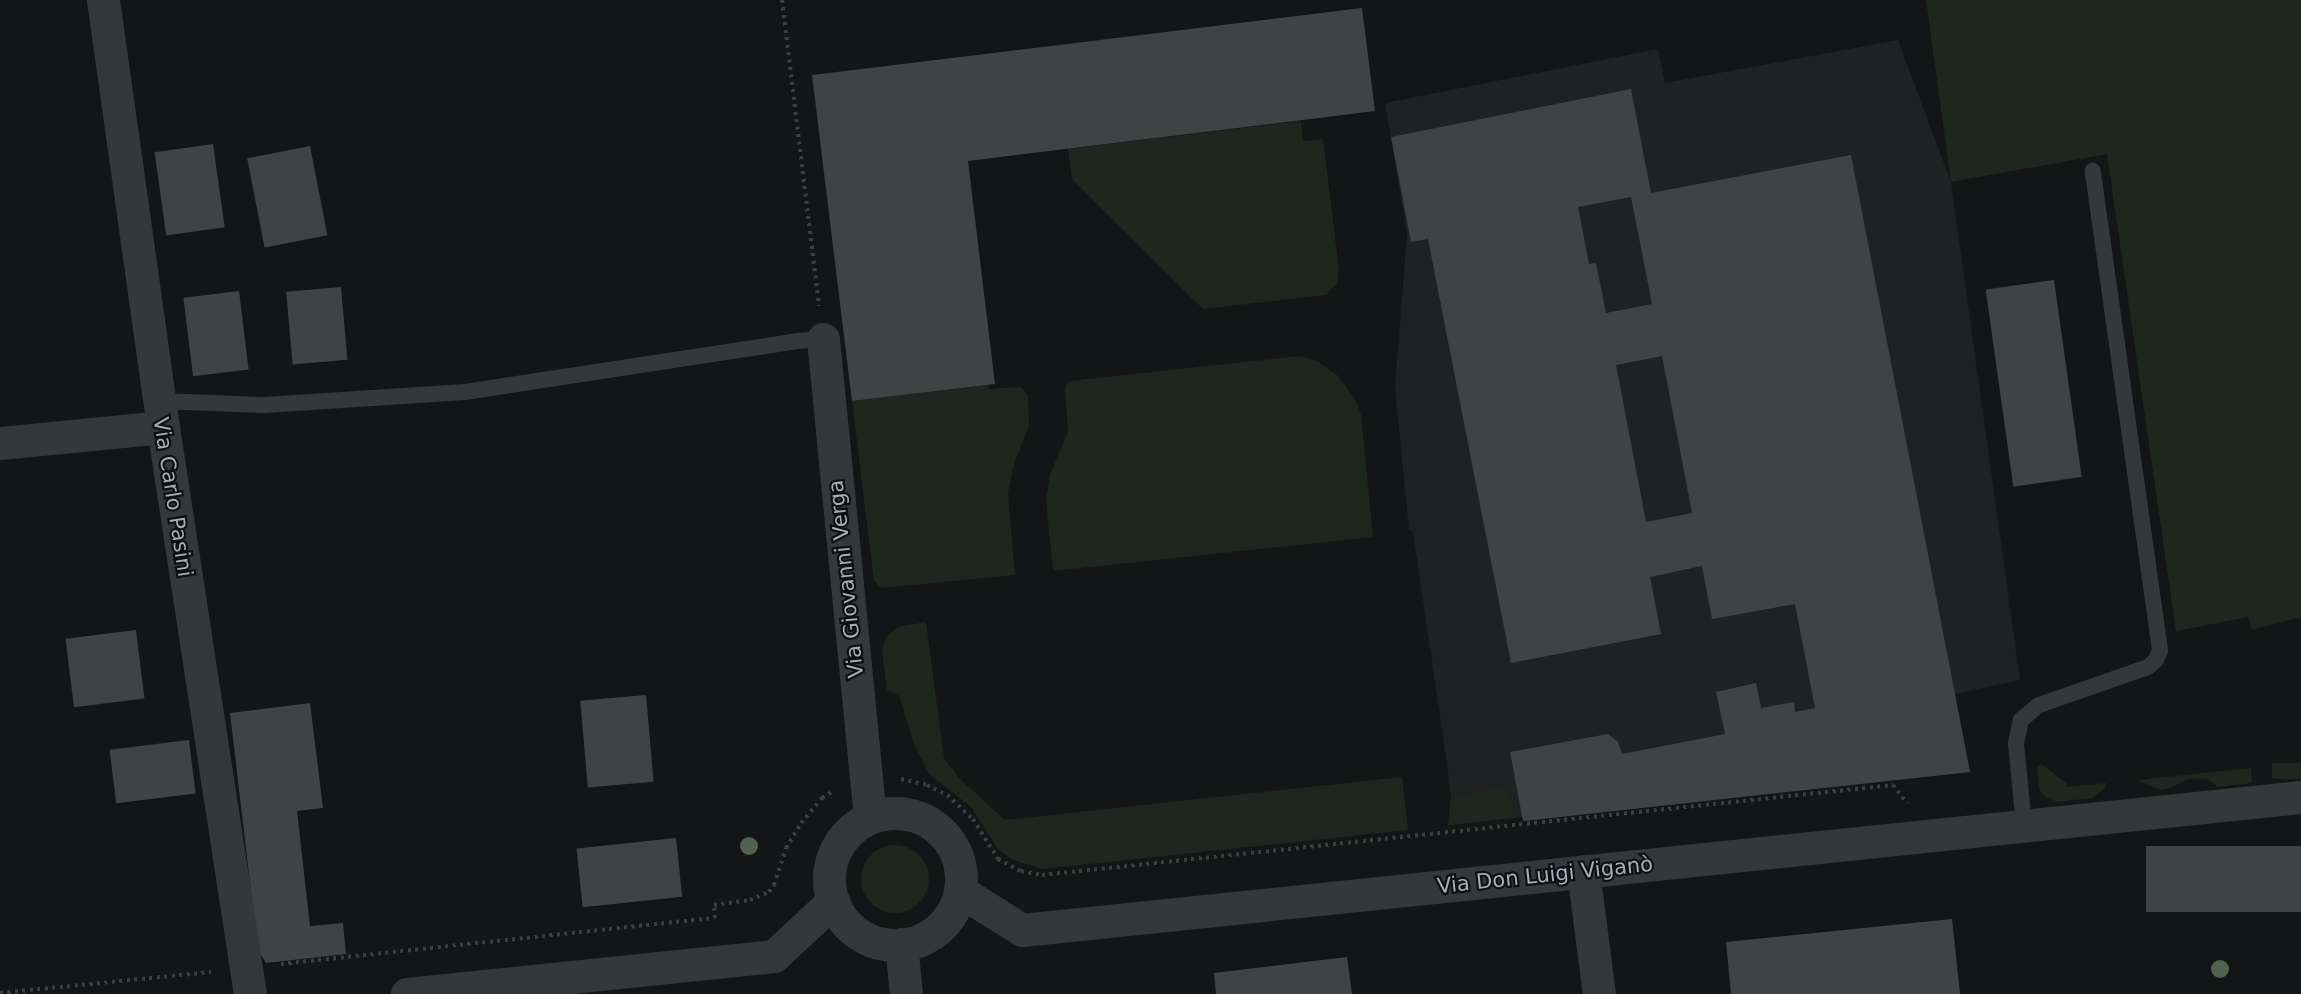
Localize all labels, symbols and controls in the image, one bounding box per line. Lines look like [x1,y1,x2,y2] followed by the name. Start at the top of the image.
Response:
[148,415,198,579] street label: Via Carlo Pasini
[823,479,869,679] street label: Via Giovanni Verga
[1436,851,1654,899] street label: Via Don Luigi Viganò

